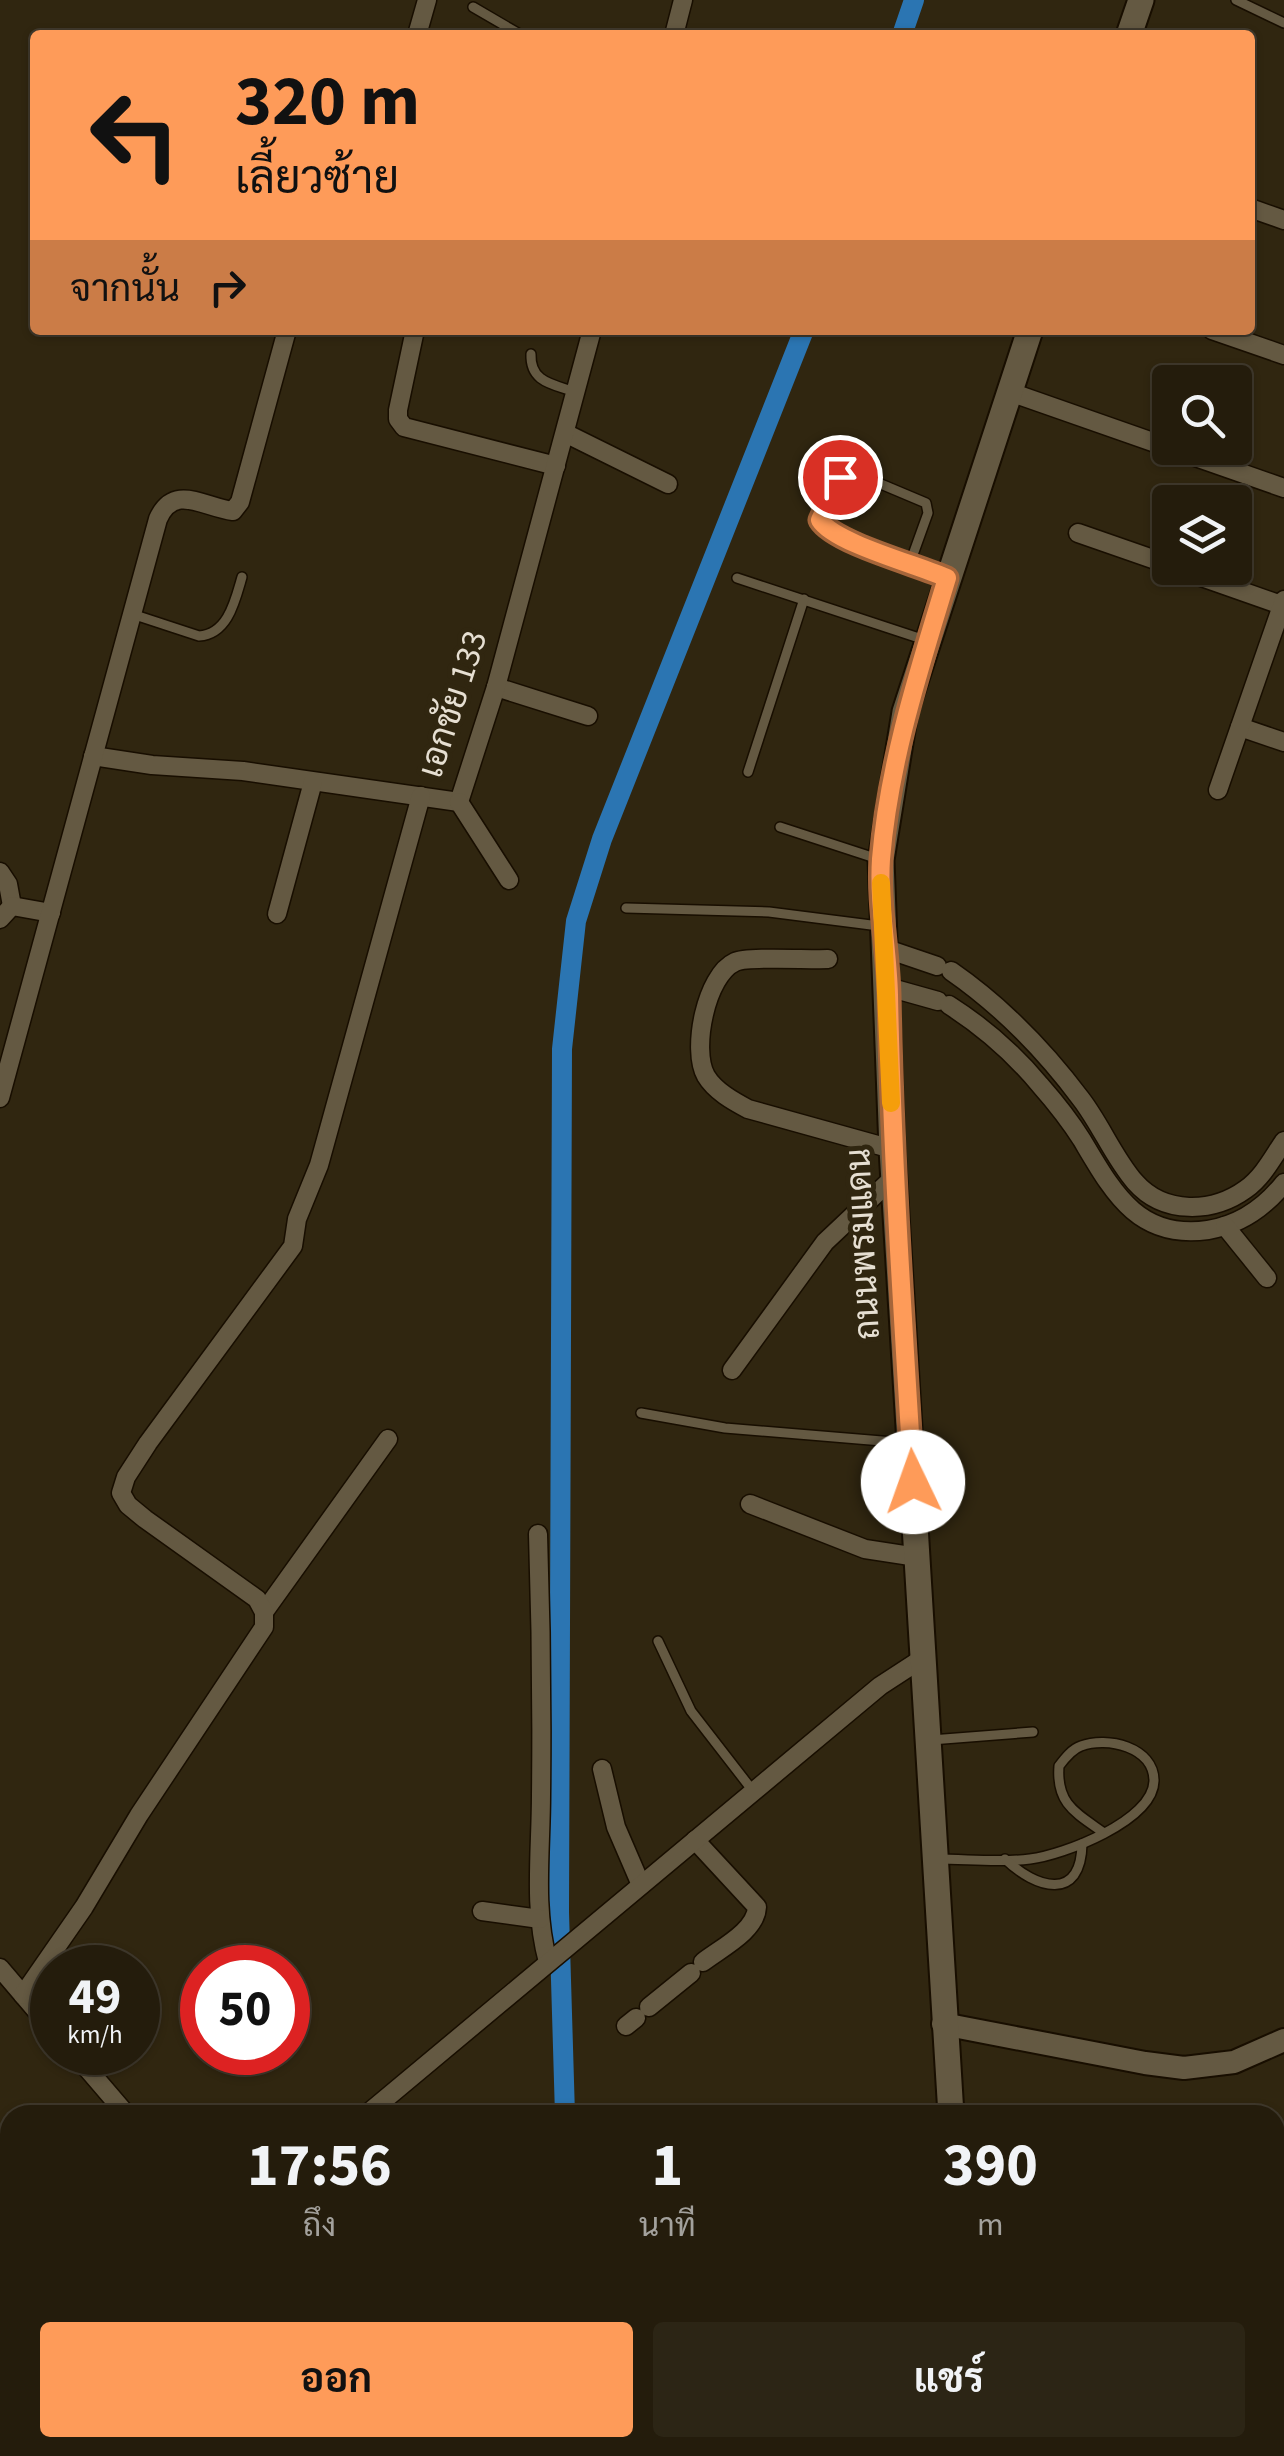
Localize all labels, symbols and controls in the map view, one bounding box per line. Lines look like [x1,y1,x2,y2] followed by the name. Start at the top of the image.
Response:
[235,52,420,152] text: 320 m
[70,70,200,200] icon: left
[235,147,399,211] text: เลี้ยวซ้าย
[200,260,255,315] icon: right
[70,262,180,316] text: จากนั้น
[1152,365,1252,585] map controls
[1152,365,1252,465] button: search
[798,435,883,520] pin
[813,450,868,505] icon: arrive
[1152,485,1252,585] button: layers
[406,624,500,784] street label: เอกชัย 133
[833,1147,893,1341] street label: ถนนพรมแดน
[861,1430,965,1534] position arrow
[180,1945,310,2075] speed limit sign: 50
[69,1962,121,2033] text: 49
[67,2017,123,2053] text: km/h
[247,2124,392,2209] text: 17:56
[651,2124,683,2209] text: 1
[943,2124,1038,2209] text: 390
[977,2202,1004,2248] text: m
[303,2203,336,2249] text: ถึง
[639,2203,696,2249] text: นาที
[40,2322,633,2437] button: ออก
[653,2322,1245,2437] button: แชร์

